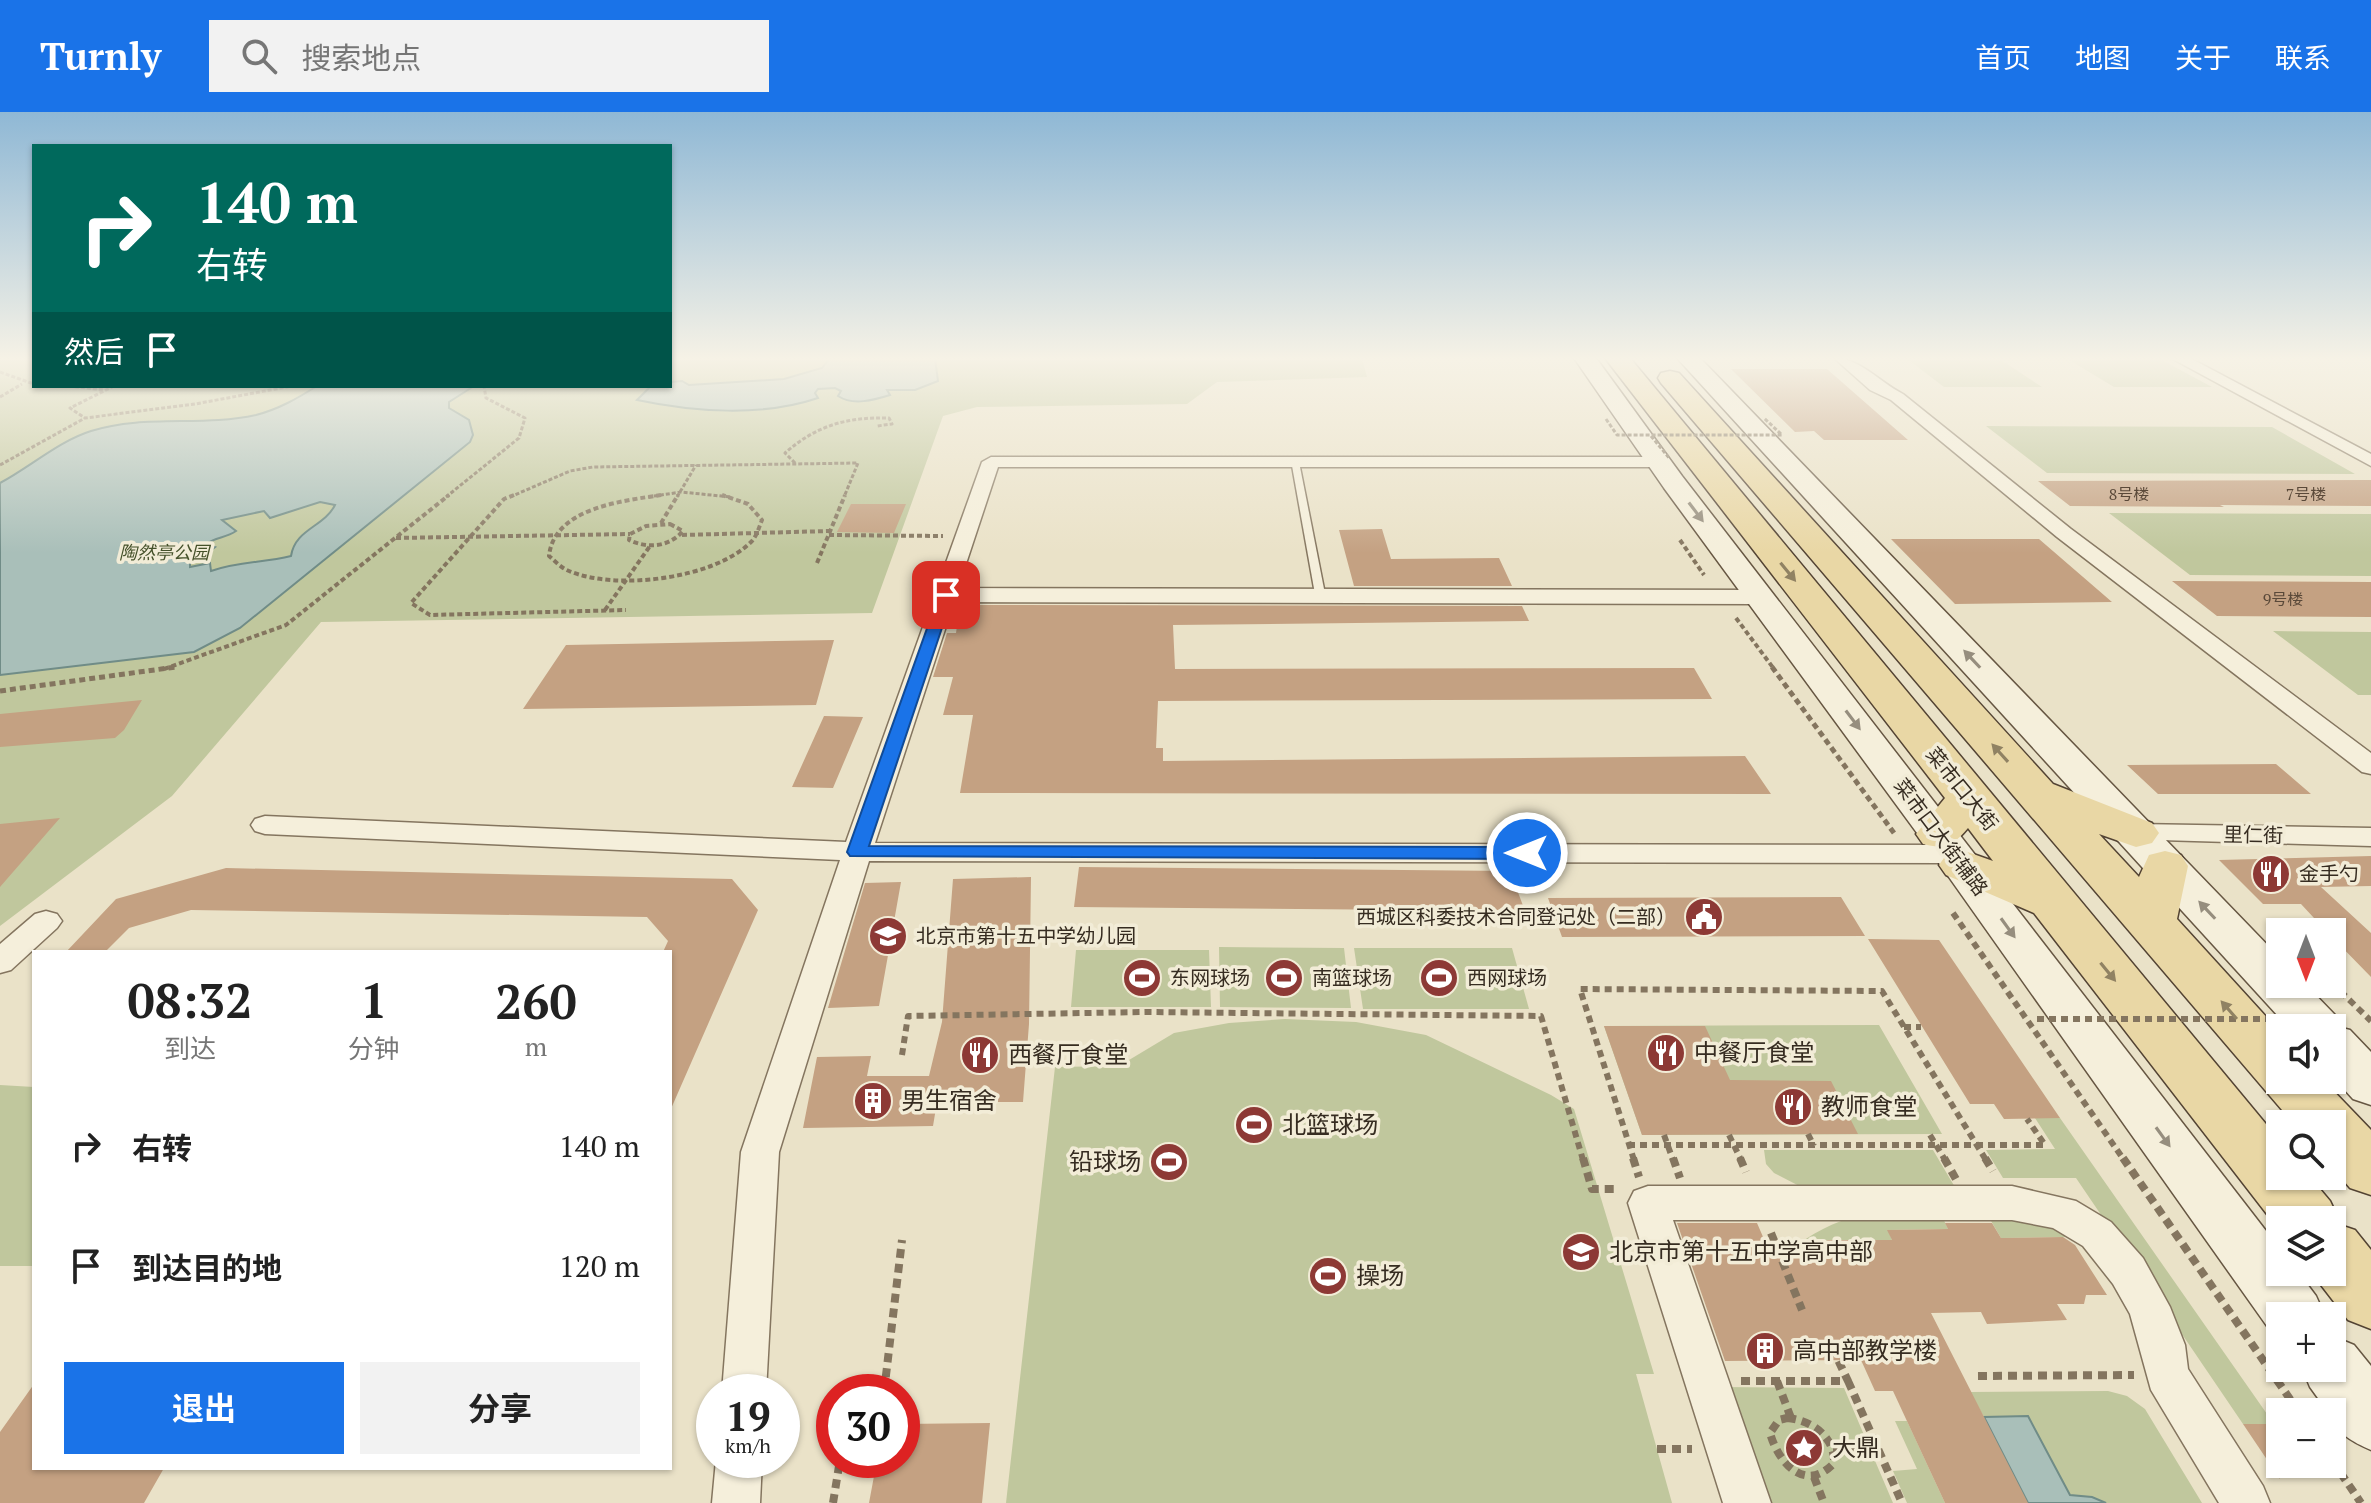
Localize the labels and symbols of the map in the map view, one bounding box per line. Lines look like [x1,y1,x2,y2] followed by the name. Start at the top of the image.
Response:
[2109,483,2149,505] house number: 8号楼
[2286,483,2326,505] house number: 7号楼
[1688,502,1704,523] one-way arrow
[119,540,212,564] park label: 陶然亭公园
[912,561,980,629] pin
[1780,562,1796,582] one-way arrow
[2263,588,2303,610] house number: 9号楼
[1963,650,1981,669] one-way arrow
[1845,709,1861,730] one-way arrow
[1920,741,2004,836] street label: 菜市口大街
[1992,744,2009,764] one-way arrow
[1888,773,1994,901] street label: 菜市口大街辅路
[1485,811,1569,895] position arrow
[2223,820,2283,849] street label: 里仁街
[2250,853,2292,895] restaurant icon: 金手勺
[2299,860,2359,887] place label: 金手勺
[1683,896,1725,938] public building icon: 西城区科委技术合同登记处（二部）
[2198,901,2216,920] one-way arrow
[1356,903,1676,930] place label: 西城区科委技术合同登记处（二部）
[867,915,909,957] school or university icon: 北京市第十五中学幼儿园
[2000,918,2016,938] one-way arrow
[2266,918,2346,998] north arrow
[916,922,1136,949] place label: 北京市第十五中学幼儿园
[1121,957,1163,999] sports icon: 东网球场
[1263,957,1305,999] sports icon: 南篮球场
[1418,957,1460,999] sports icon: 西网球场
[2099,962,2116,982] one-way arrow
[1170,964,1250,991] place label: 东网球场
[1312,964,1392,991] place label: 南篮球场
[1467,964,1547,991] place label: 西网球场
[2221,1001,2238,1021] one-way arrow
[1645,1032,1687,1074] restaurant icon: 中餐厅食堂
[959,1034,1001,1076] restaurant icon: 西餐厅食堂
[1694,1036,1814,1068] place label: 中餐厅食堂
[1008,1038,1128,1070] place label: 西餐厅食堂
[852,1080,894,1122] building icon: 男生宿舍
[901,1084,997,1116] place label: 男生宿舍
[1772,1086,1814,1128] restaurant icon: 教师食堂
[1821,1090,1917,1122] place label: 教师食堂
[1233,1104,1275,1146] sports icon: 北篮球场
[1282,1108,1378,1140] place label: 北篮球场
[2155,1126,2171,1148] one-way arrow
[1148,1141,1190,1183] sports icon: 铅球场
[1069,1145,1141,1177] place label: 铅球场
[1560,1231,1602,1273] school or university icon: 北京市第十五中学高中部
[1609,1235,1873,1267] place label: 北京市第十五中学高中部
[1307,1255,1349,1297] sports icon: 操场
[1356,1259,1404,1291] place label: 操场
[1744,1330,1786,1372] building icon: 高中部教学楼
[1793,1334,1937,1366] place label: 高中部教学楼
[816,1374,920,1478] speed limit sign: 30
[1783,1427,1825,1469] place icon: 大鼎
[1832,1431,1880,1463] place label: 大鼎

